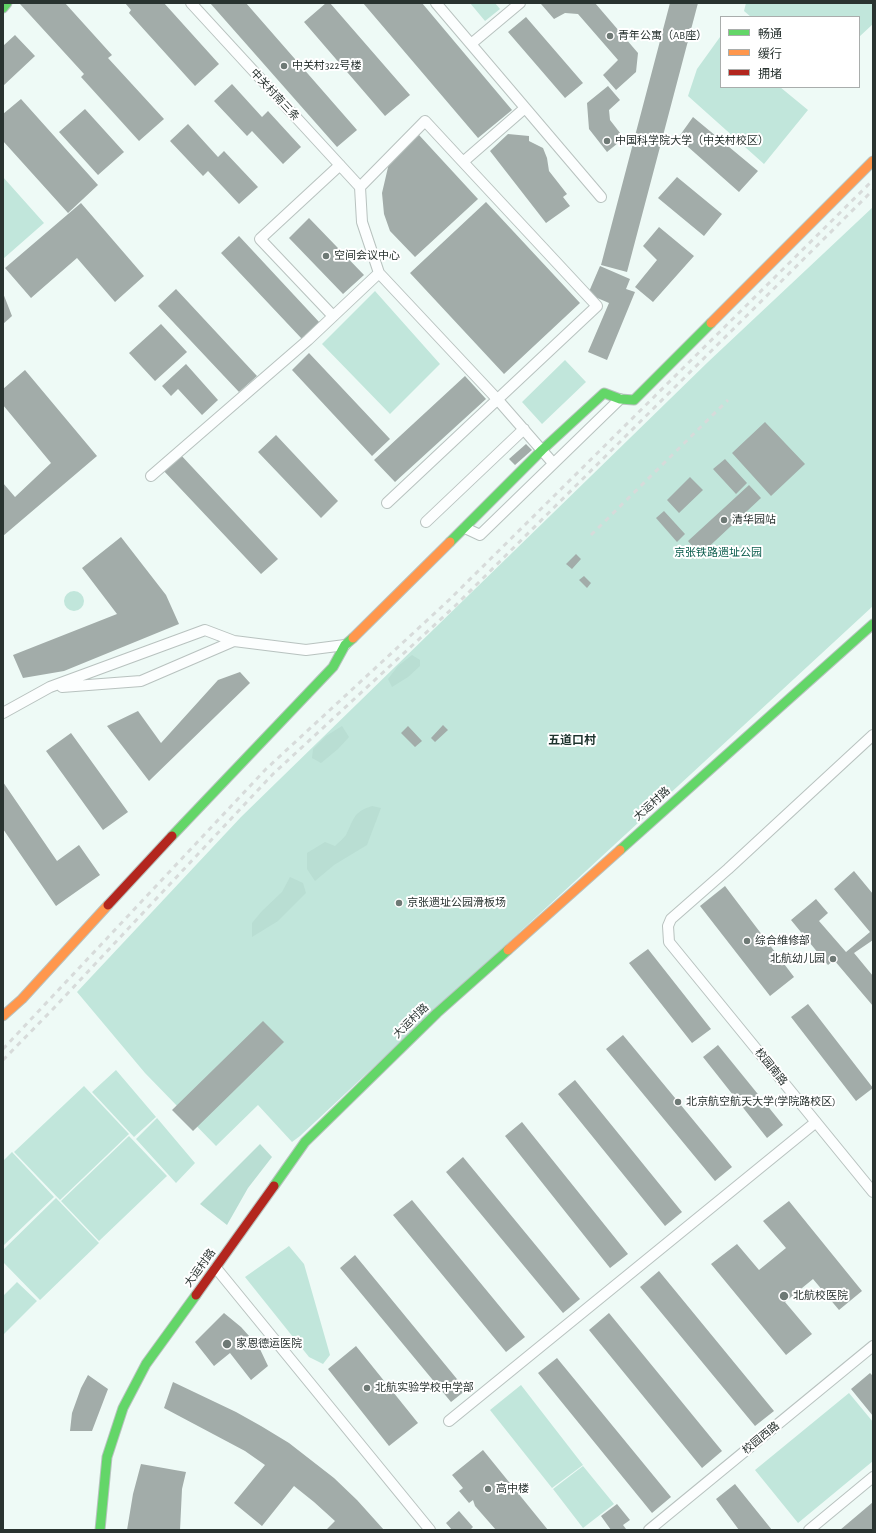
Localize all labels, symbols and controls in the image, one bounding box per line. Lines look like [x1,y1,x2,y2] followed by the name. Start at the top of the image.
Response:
[720,16,860,88] legend
[758,28,782,40] text: 畅通
[618,29,707,43] place label: 青年公寓（AB座）
[605,31,615,41] marker: 青年公寓（AB座）
[758,48,782,60] text: 缓行
[292,59,362,73] place label: 中关村322号楼
[279,61,289,71] marker: 中关村322号楼
[248,66,302,124] street label: 中关村南三条
[758,68,782,80] text: 拥堵
[615,134,769,148] place label: 中国科学院大学（中关村校区）
[602,136,612,146] marker: 中国科学院大学（中关村校区）
[334,249,400,263] place label: 空间会议中心
[321,251,331,261] marker: 空间会议中心
[732,513,776,527] place label: 清华园站
[719,515,729,525] marker: 清华园站
[674,546,762,560] park label: 京张铁路遗址公园
[548,733,596,747] district label: 五道口村
[631,784,673,824] street label: 大运村路
[407,896,506,910] place label: 京张遗址公园滑板场
[394,898,404,908] marker: 京张遗址公园滑板场
[755,934,810,948] place label: 综合维修部
[742,936,752,946] marker: 综合维修部
[770,952,825,966] place label: 北航幼儿园
[828,954,838,964] marker: 北航幼儿园
[391,1001,431,1041] street label: 大运村路
[752,1046,790,1088] street label: 校园南路
[686,1095,836,1109] place label: 北京航空航天大学(学院路校区)
[673,1097,683,1107] marker: 北京航空航天大学(学院路校区)
[182,1246,218,1290] street label: 大运村路
[793,1289,848,1303] place label: 北航校医院
[778,1290,790,1302] marker: 北航校医院
[236,1337,302,1351] place label: 家恩德运医院
[221,1338,233,1350] marker: 家恩德运医院
[375,1381,474,1395] place label: 北航实验学校中学部
[362,1383,372,1393] marker: 北航实验学校中学部
[740,1419,782,1457] street label: 校园西路
[496,1482,529,1496] place label: 高中楼
[483,1484,493,1494] marker: 高中楼

